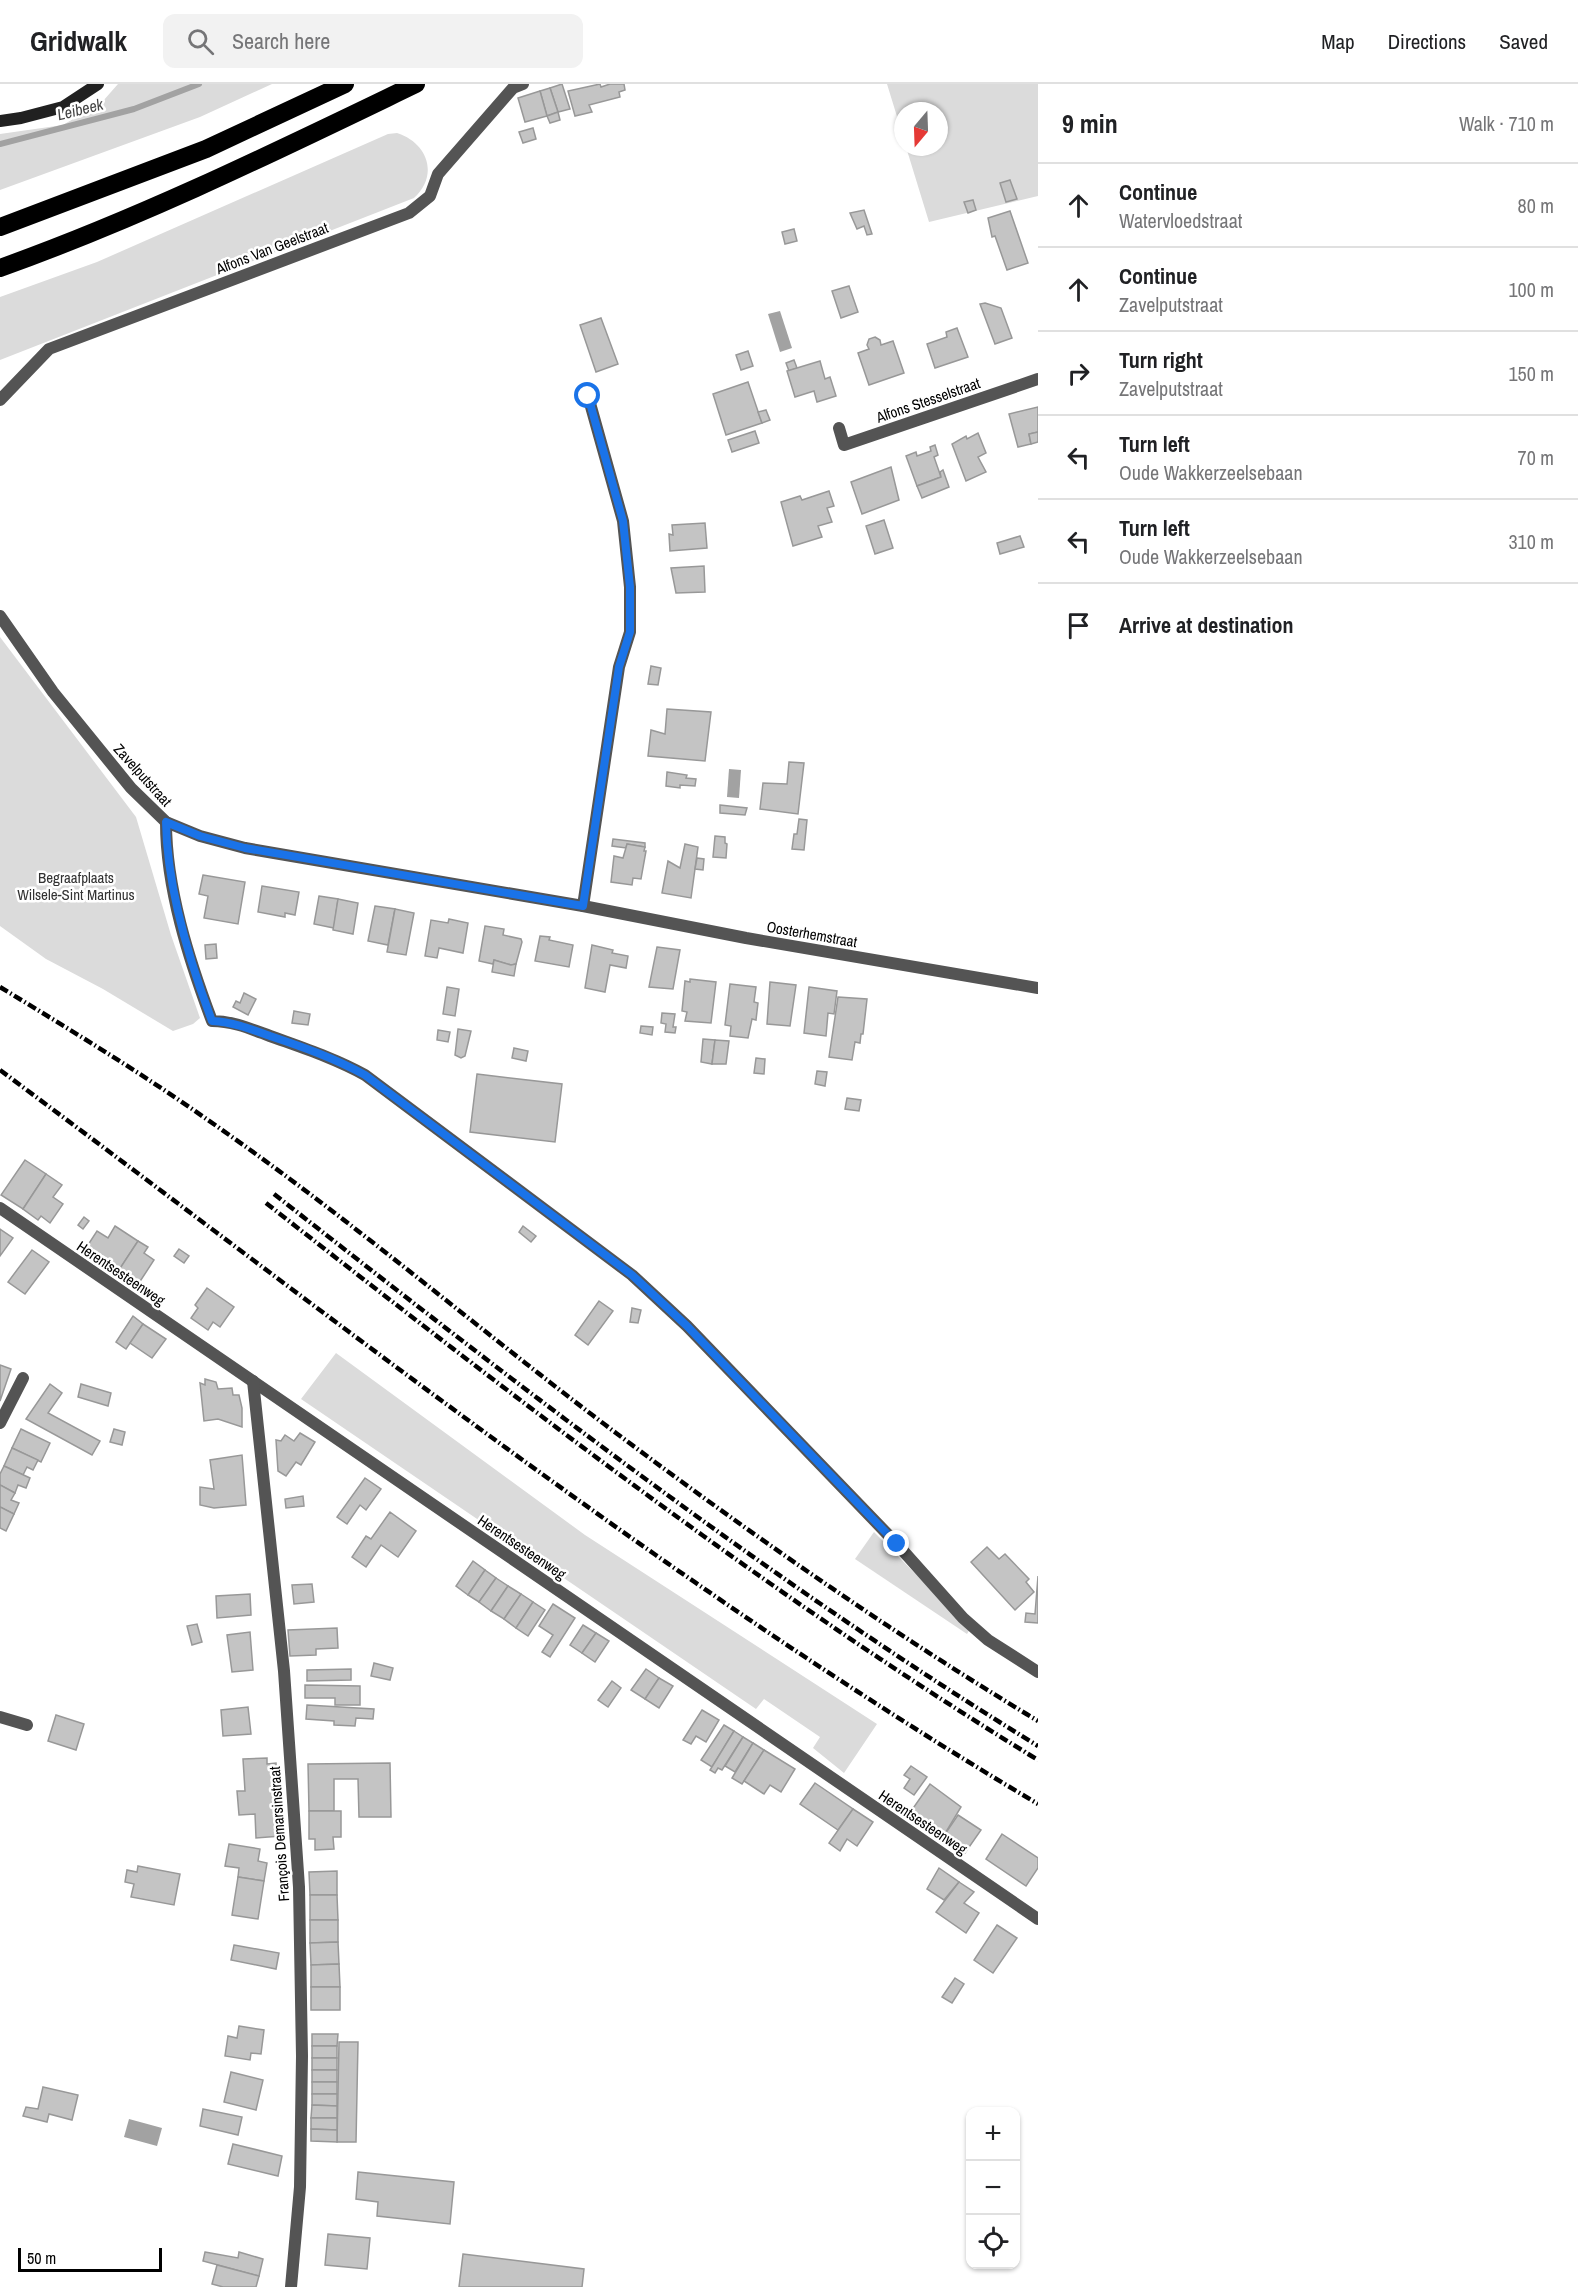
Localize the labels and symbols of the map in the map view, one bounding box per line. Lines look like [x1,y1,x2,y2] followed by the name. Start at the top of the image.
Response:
[55,93,106,125] water label: Leibeek
[894,102,948,156] north arrow
[212,217,332,279] street label: Alfons Van Geelstraat
[872,372,983,428] street label: Alfons Stesselstraat
[574,382,600,408] route start
[109,739,177,811] street label: Zavelputstraat
[17,867,135,905] park label: Begraafplaats Wilsele-Sint Martinus
[765,916,859,952] street label: Oosterhemstraat
[73,1236,170,1310] street label: Herentsesteenweg
[474,1510,571,1584] street label: Herentsesteenweg
[883,1530,909,1556] route end
[264,1765,294,1902] street label: François Demarsinstraat
[875,1785,972,1859] street label: Herentsesteenweg
[18,2245,162,2272] scale bar

